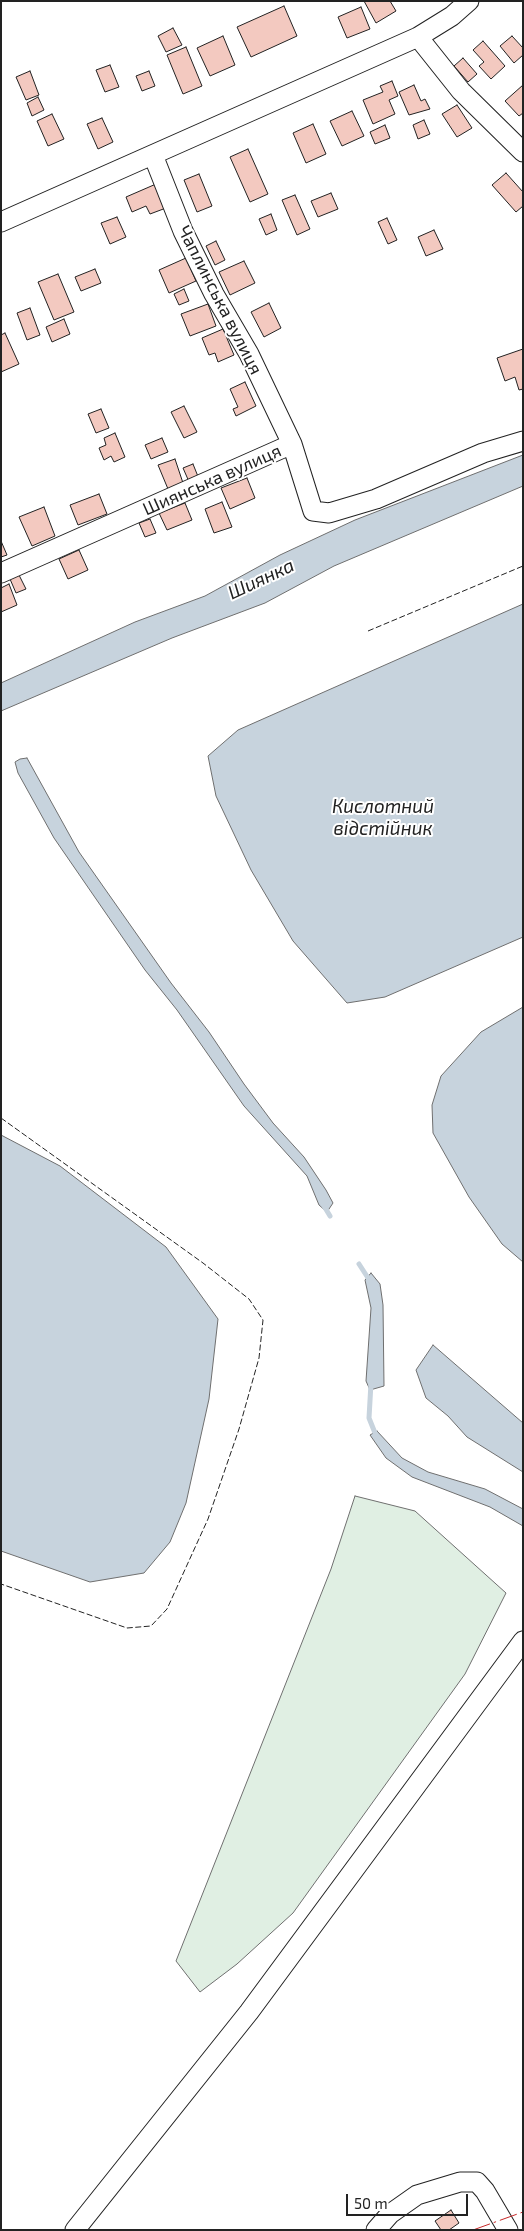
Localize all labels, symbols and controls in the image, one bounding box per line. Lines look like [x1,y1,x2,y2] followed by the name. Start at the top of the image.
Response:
[173,222,267,378] street label: Чаплинська вулиця
[139,440,285,520] street label: Шиянська вулиця
[224,554,298,604] water label: Шиянка
[332,796,434,840] water label: Кислотний відстійник
[349,2184,472,2216] scale bar
[354,2194,388,2212] text: 50 m

